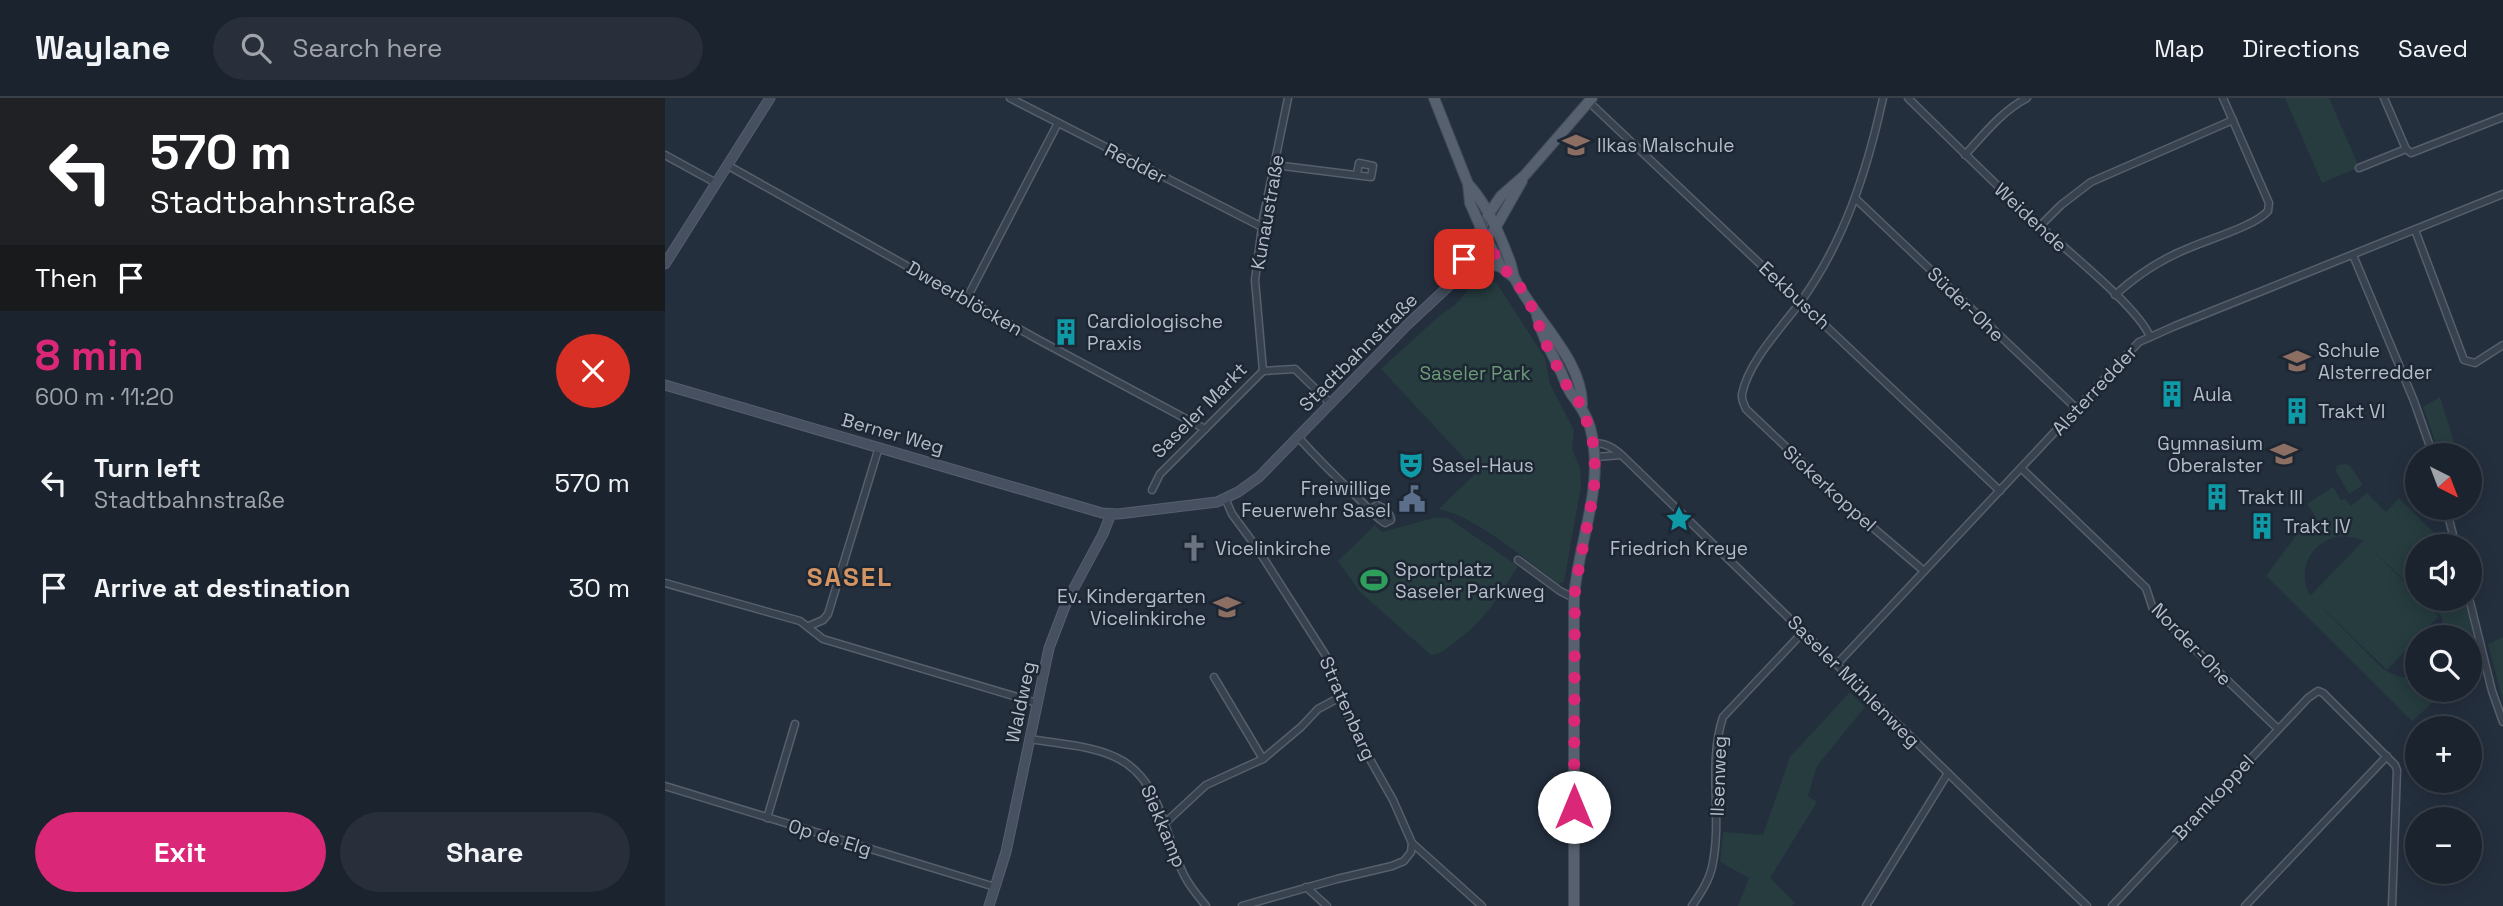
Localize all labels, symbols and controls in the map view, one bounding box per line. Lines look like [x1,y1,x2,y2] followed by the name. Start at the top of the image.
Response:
[213,17,703,80] search box
[35,27,171,69] text: Waylane
[237,29,275,67] icon: search
[293,31,442,65] text: Search here
[2154,33,2204,64] text: Map
[2242,33,2360,64] text: Directions
[2398,33,2468,64] text: Saved
[150,121,292,183] text: 570 m
[35,126,126,217] icon: left
[1561,130,1591,160] school or university icon: Ilkas Malschule
[1597,133,1734,158] place label: Ilkas Malschule
[1101,137,1171,190] street label: Redder
[1245,153,1290,272] street label: Kunaustraße
[1989,177,2072,258] street label: Weidende
[150,182,416,222] text: Stadtbahnstraße
[1434,229,1494,289] pin
[1445,240,1483,278] icon: arrive
[902,255,1027,342] street label: Dweerblöcken
[1754,256,1836,335] street label: Eekbusch
[112,259,150,297] icon: arrive
[35,261,98,295] text: Then
[1922,261,2010,347] street label: Süder-Ohe
[1294,288,1423,417] street label: Stadtbahnstraße
[1087,309,1223,356] place label: Cardiologische Praxis
[1051,317,1081,347] building icon: Cardiologische Praxis
[35,329,144,382] text: 8 min
[556,334,630,408] button: close
[2318,338,2432,385] place label: Schule Alsterredder
[2046,340,2142,441] street label: Alsterredder
[2282,346,2312,376] school or university icon: Schule Alsterredder
[1146,357,1252,463] street label: Saseler Markt
[1419,361,1531,386] park label: Saseler Park
[2157,379,2187,409] building icon: Aula
[35,382,174,412] text: 600 m · 11:20
[2193,382,2232,407] place label: Aula
[2282,396,2312,426] building icon: Trakt VI
[2318,399,2386,424] place label: Trakt VI
[839,407,947,460] street label: Berner Weg
[2157,431,2263,478] place label: Gymnasium Oberalster
[2269,439,2299,469] school or university icon: Gymnasium Oberalster
[1778,440,1882,537] street label: Sickerkoppel
[2405,443,2481,520] north arrow
[2405,443,2482,884] map controls
[1396,450,1426,480] theatre icon: Sasel-Haus
[94,451,201,485] text: Turn left
[1432,453,1534,478] place label: Sasel-Haus
[35,464,73,502] icon: left
[555,466,630,500] text: 570 m
[1241,476,1391,523] place label: Freiwillige Feuerwehr Sasel
[2202,482,2232,512] building icon: Trakt III
[1397,484,1427,514] public building icon: Freiwillige Feuerwehr Sasel
[94,485,285,515] text: Stadtbahnstraße
[2238,485,2303,510] place label: Trakt III
[1664,504,1694,534] place icon: Friedrich Kreye
[2247,511,2277,541] building icon: Trakt IV
[2283,514,2351,539] place label: Trakt IV
[1179,533,1209,563] church icon: Vicelinkirche
[2405,534,2482,611] button: sound
[1215,536,1331,561] place label: Vicelinkirche
[1610,536,1748,561] place label: Friedrich Kreye
[1395,557,1545,604] place label: Sportplatz Saseler Parkweg
[807,560,893,594] district label: SASEL
[1359,565,1389,595] sports icon: Sportplatz Saseler Parkweg
[35,569,73,607] icon: arrive
[94,571,351,605] text: Arrive at destination
[569,571,630,605] text: 30 m
[1057,584,1206,631] place label: Ev. Kindergarten Vicelinkirche
[1212,592,1242,622] school or university icon: Ev. Kindergarten Vicelinkirche
[2146,598,2237,691] street label: Norder-Ohe
[1782,610,1925,753] street label: Saseler Mühlenweg
[2405,625,2482,702] button: search
[1314,652,1382,764] street label: Stratenbarg
[1000,659,1041,745] street label: Waldweg
[2405,716,2482,793] button: +
[1705,735,1732,817] street label: Ilsenweg
[2167,749,2260,846] street label: Bramkoppel
[1537,770,1611,844] position arrow
[1135,781,1192,871] street label: Siekkamp
[2405,807,2482,884] button: −
[35,812,326,892] button: Exit
[340,812,630,892] button: Share
[785,813,875,862] street label: Op de Elg

